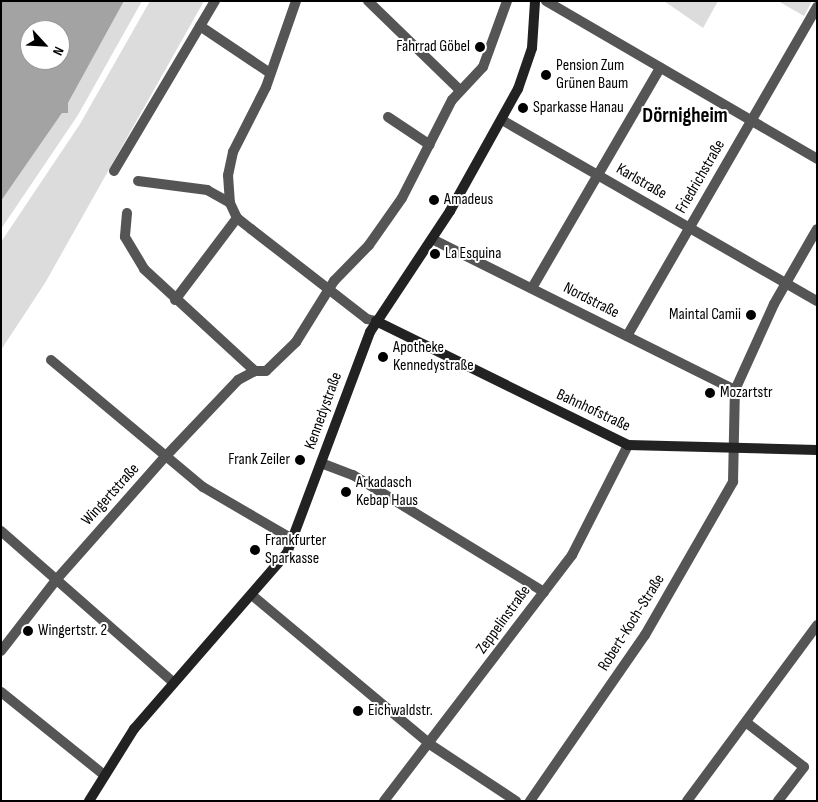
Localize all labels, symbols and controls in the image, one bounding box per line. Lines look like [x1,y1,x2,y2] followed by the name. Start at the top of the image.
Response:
[20,20,70,70] north arrow
[396,37,470,57] place label: Fahrrad Göbel
[474,41,486,53] marker: Fahrrad Göbel
[49,44,67,58] text: N
[556,56,628,94] place label: Pension Zum Grünen Baum
[540,69,552,81] marker: Pension Zum Grünen Baum
[533,98,624,118] place label: Sparkasse Hanau
[517,102,529,114] marker: Sparkasse Hanau
[642,103,728,129] district label: Dörnigheim
[672,137,730,217] street label: Friedrichstraße
[612,160,670,204] street label: Karlstraße
[444,190,493,210] place label: Amadeus
[428,194,440,206] marker: Amadeus
[445,244,501,264] place label: La Esquina
[429,248,441,260] marker: La Esquina
[560,279,622,323] street label: Nordstraße
[669,305,741,325] place label: Maintal Camii
[745,309,757,321] marker: Maintal Camii
[393,338,474,376] place label: Apotheke Kennedystraße
[377,351,389,363] marker: Apotheke Kennedystraße
[301,370,347,452] street label: Kennedystraße
[720,383,773,403] place label: Mozartstr
[553,386,633,436] street label: Bahnhofstraße
[704,387,716,399] marker: Mozartstr
[228,450,290,470] place label: Frank Zeiler
[294,454,306,466] marker: Frank Zeiler
[78,460,144,530] street label: Wingertstraße
[356,473,418,511] place label: Arkadasch Kebap Haus
[340,486,352,498] marker: Arkadasch Kebap Haus
[265,531,326,569] place label: Frankfurter Sparkasse
[249,544,261,556] marker: Frankfurter Sparkasse
[595,571,669,675] street label: Robert-Koch-Straße
[473,582,535,658] street label: Zeppelinstraße
[38,621,107,641] place label: Wingertstr. 2
[22,625,34,637] marker: Wingertstr. 2
[368,701,433,721] place label: Eichwaldstr.
[352,705,364,717] marker: Eichwaldstr.

